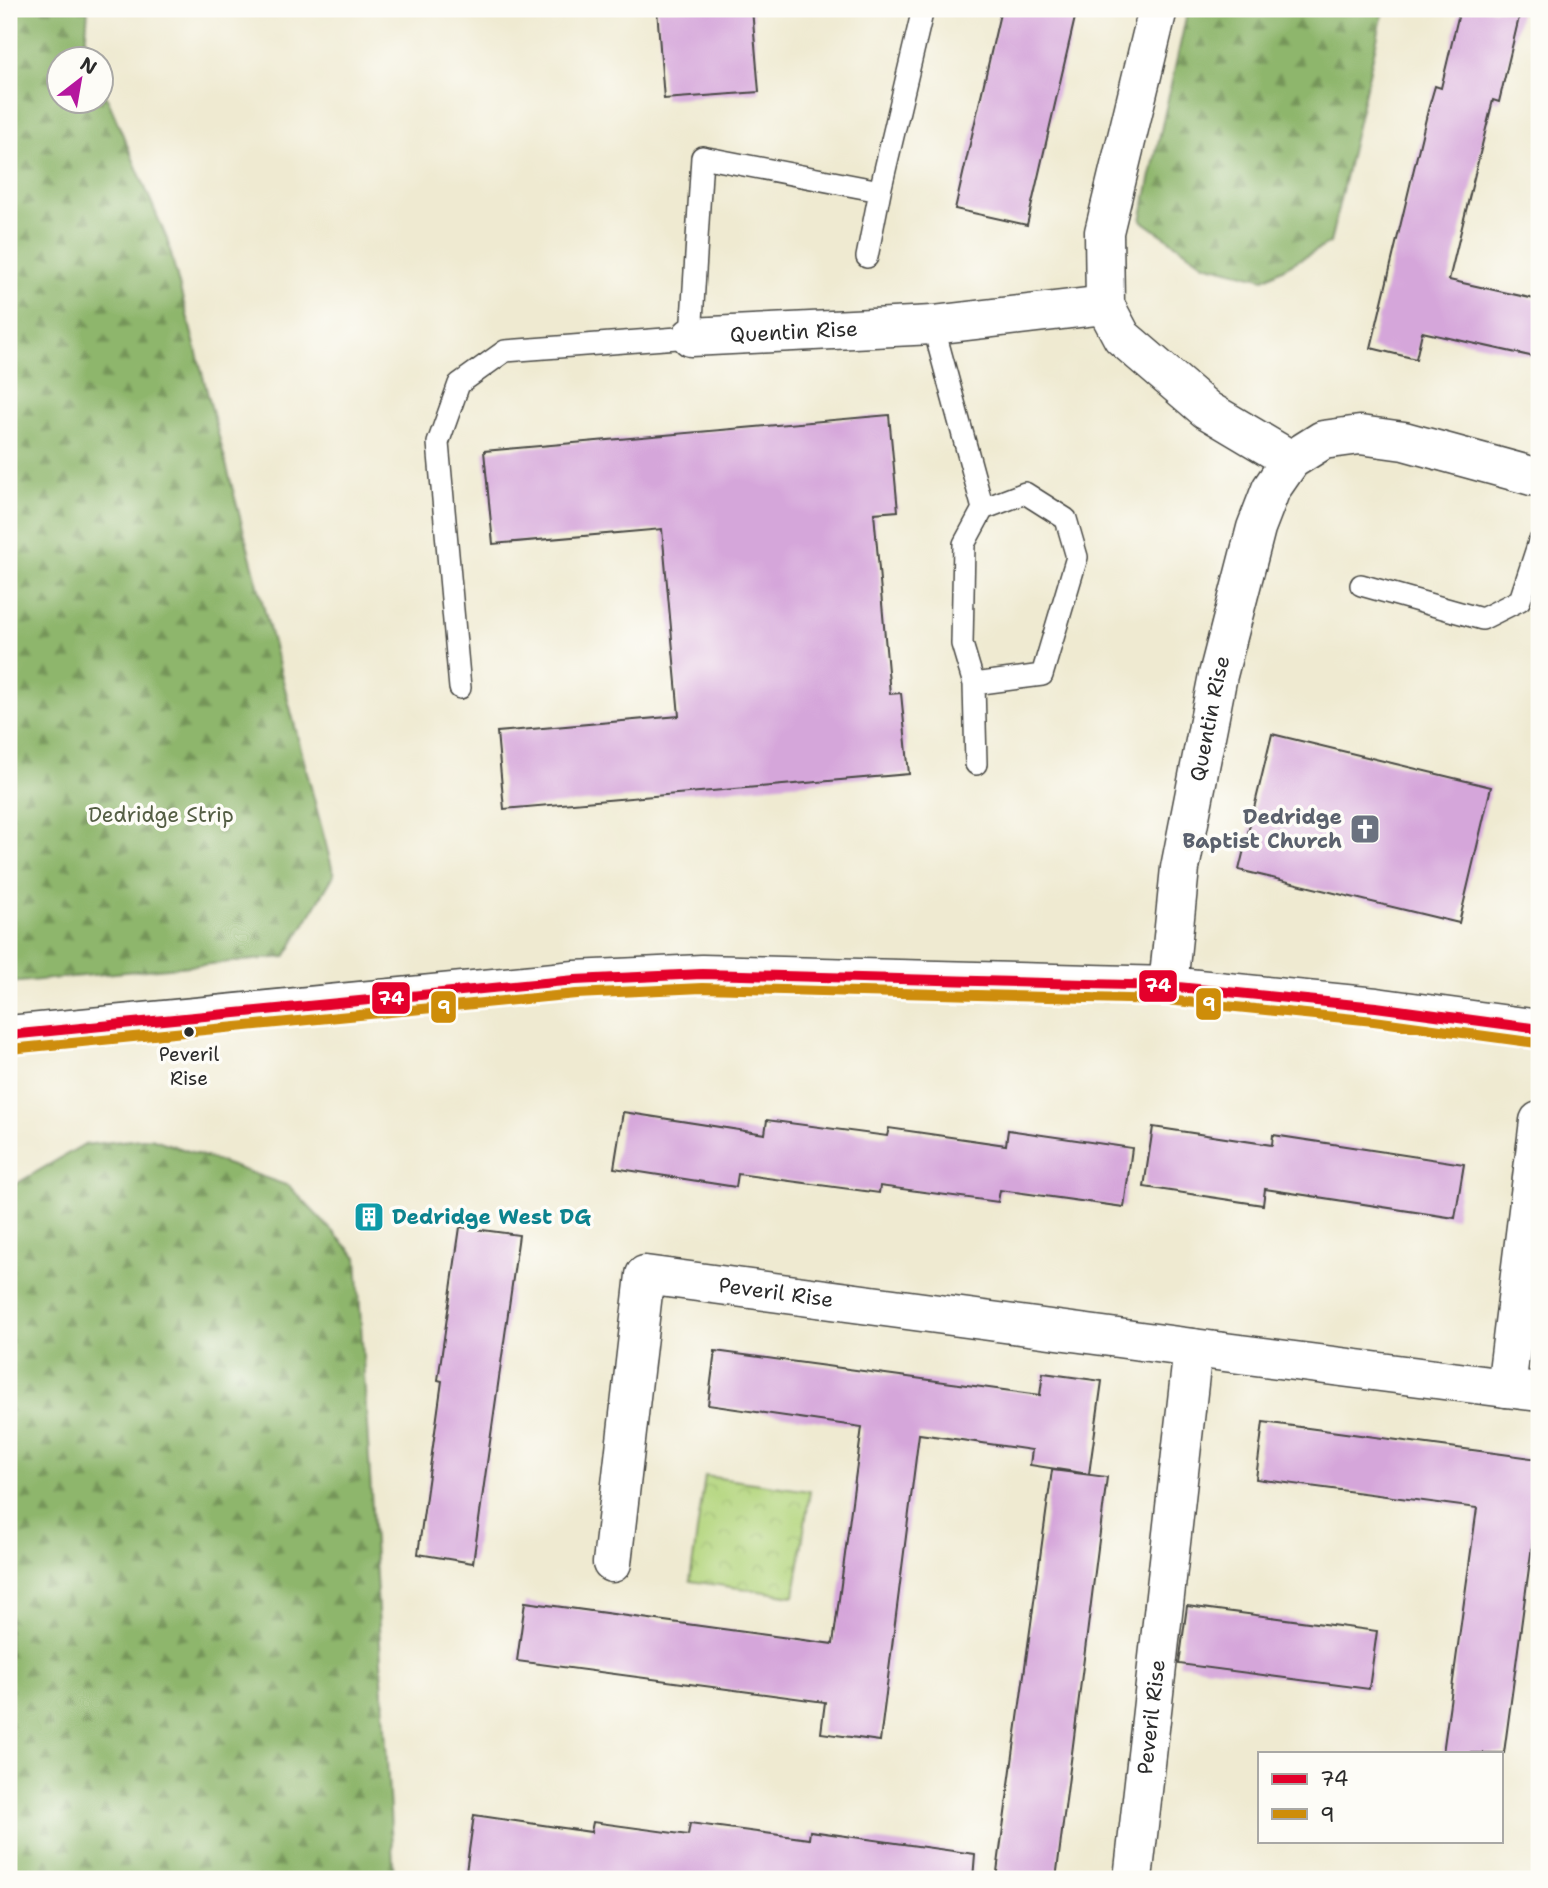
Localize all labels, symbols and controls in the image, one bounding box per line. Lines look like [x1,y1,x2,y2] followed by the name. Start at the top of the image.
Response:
[46,46,116,116] north arrow
[76,51,101,80] text: N
[729,315,858,349] street label: Quentin Rise
[1183,652,1236,784] street label: Quentin Rise
[88,801,234,829] park label: Dedridge Strip
[1182,803,1342,855] place label: Dedridge Baptist Church
[1348,812,1382,846] church icon: Dedridge Baptist Church
[1138,969,1178,1003] line badge: 74
[1145,973,1172,998] text: 74
[371,981,411,1015] line badge: 74
[378,986,405,1011] text: 74
[1195,987,1222,1021] line badge: 9
[430,990,457,1024] line badge: 9
[1202,992,1216,1017] text: 9
[437,995,451,1020] text: 9
[182,1025,196,1039] marker: Peveril Rise
[159,1042,219,1091] place label: Peveril Rise
[352,1200,386,1234] building icon: Dedridge West DG
[392,1203,591,1231] place label: Dedridge West DG
[717,1271,835,1314] street label: Peveril Rise
[1131,1658,1172,1776] street label: Peveril Rise
[1258,1752,1502,1842] legend
[1320,1765,1348,1793] text: 74
[1320,1801,1335,1829] text: 9

